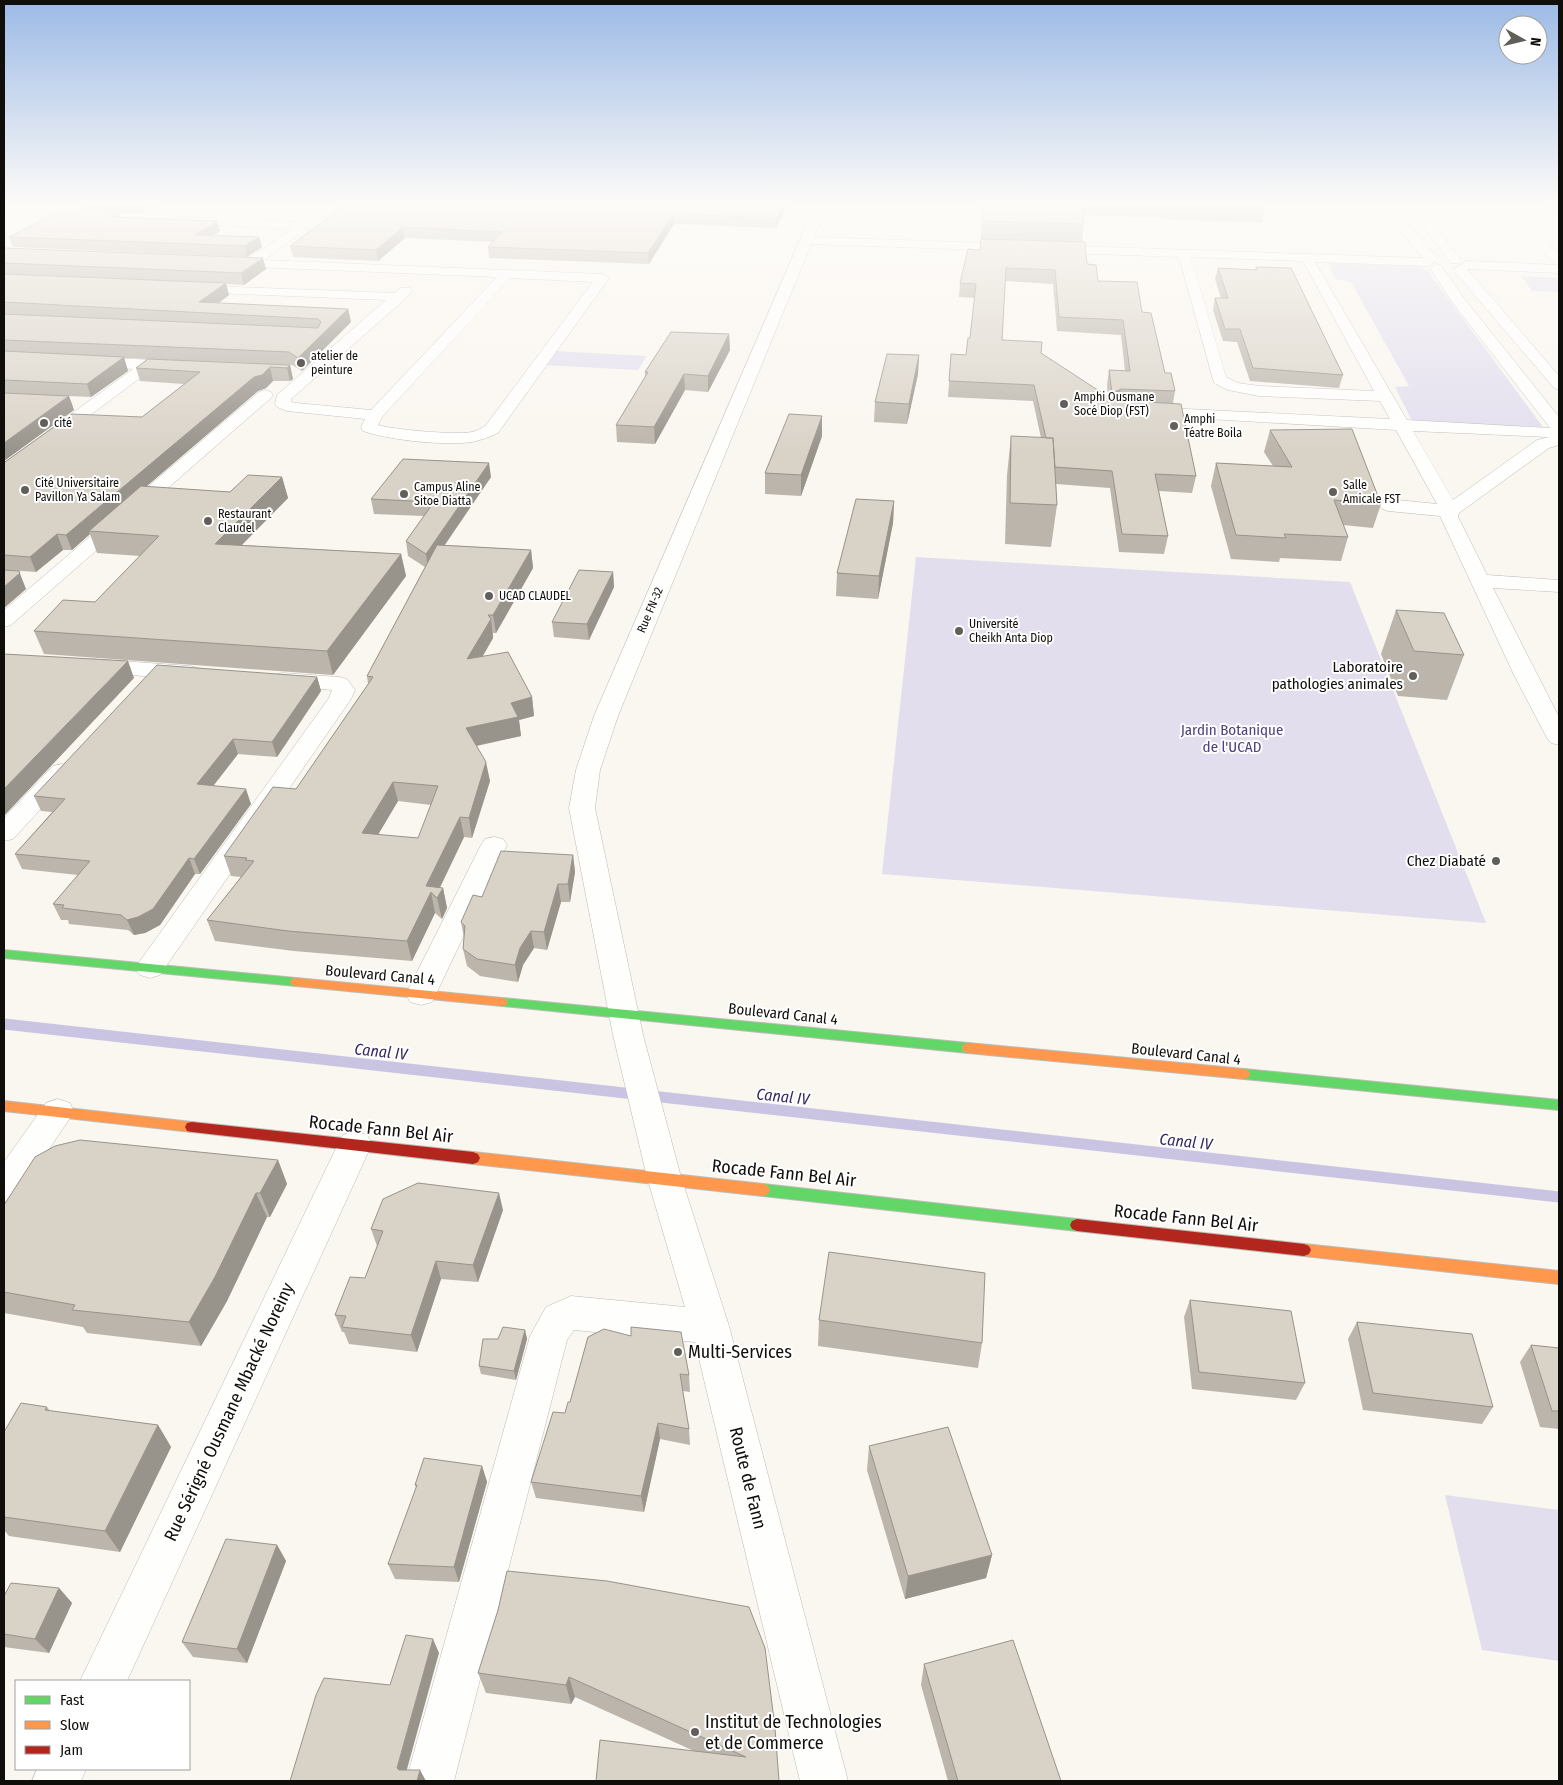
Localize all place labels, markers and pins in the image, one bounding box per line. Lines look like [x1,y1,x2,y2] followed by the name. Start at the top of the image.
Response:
[311,349,358,377] place label: atelier de peinture
[295,357,307,369] marker: atelier de peinture
[1074,390,1154,418] place label: Amphi Ousmane Socé Diop (FST)
[1058,398,1070,410] marker: Amphi Ousmane Socé Diop (FST)
[1184,412,1242,440] place label: Amphi Téatre Boila
[54,416,72,430] place label: cité
[38,417,50,429] marker: cité
[1168,420,1180,432] marker: Amphi Téatre Boila
[35,476,120,504] place label: Cité Universitaire Pavillon Ya Salam
[1343,478,1401,506] place label: Salle Amicale FST
[414,480,481,508] place label: Campus Aline Sitoe Diatta
[19,484,31,496] marker: Cité Universitaire Pavillon Ya Salam
[1327,486,1339,498] marker: Salle Amicale FST
[398,488,410,500] marker: Campus Aline Sitoe Diatta
[218,507,271,535] place label: Restaurant Claudel
[202,515,214,527] marker: Restaurant Claudel
[499,589,572,603] place label: UCAD CLAUDEL
[483,590,495,602] marker: UCAD CLAUDEL
[969,617,1053,645] place label: Université Cheikh Anta Diop
[953,625,965,637] marker: Université Cheikh Anta Diop
[1272,658,1403,693] place label: Laboratoire pathologies animales
[1407,670,1419,682] marker: Laboratoire pathologies animales
[1407,852,1486,870] place label: Chez Diabaté
[1490,855,1502,867] marker: Chez Diabaté
[688,1341,792,1363] place label: Multi-Services
[672,1346,684,1358] marker: Multi-Services
[705,1711,882,1754] place label: Institut de Technologies et de Commerce
[689,1726,701,1738] marker: Institut de Technologies et de Commerce

